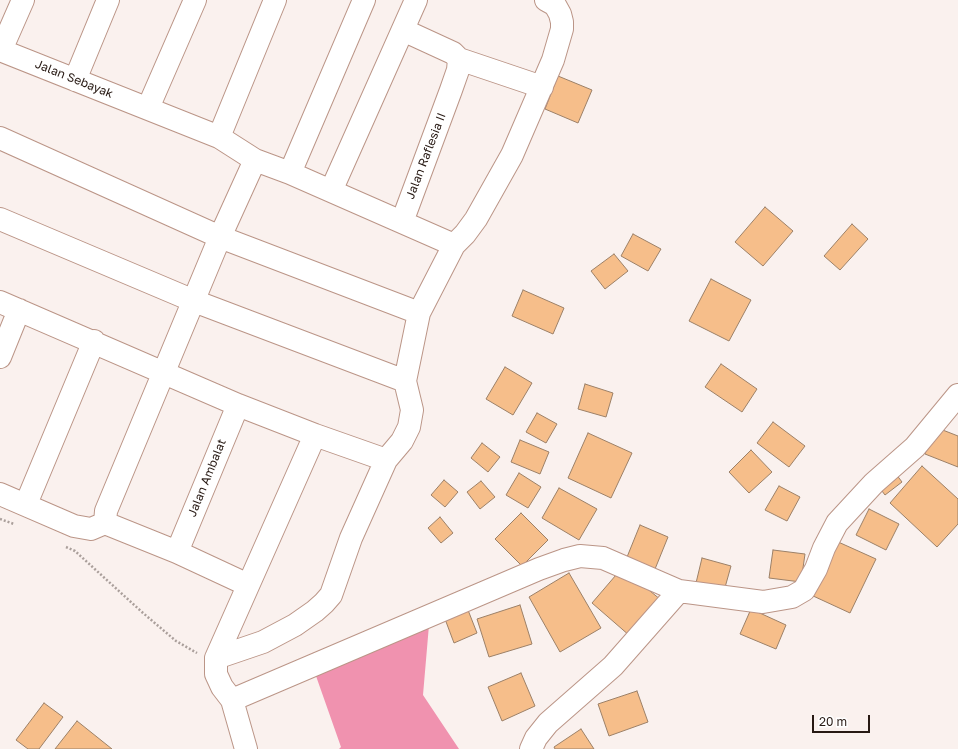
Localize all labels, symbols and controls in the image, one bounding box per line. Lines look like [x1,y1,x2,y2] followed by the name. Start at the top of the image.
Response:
[33,57,115,101] street label: Jalan Sebayak
[403,111,449,201] street label: Jalan Raflesia II
[185,437,229,519] street label: Jalan Ambalat
[814,707,872,733] scale bar
[819,714,847,729] text: 20 m

